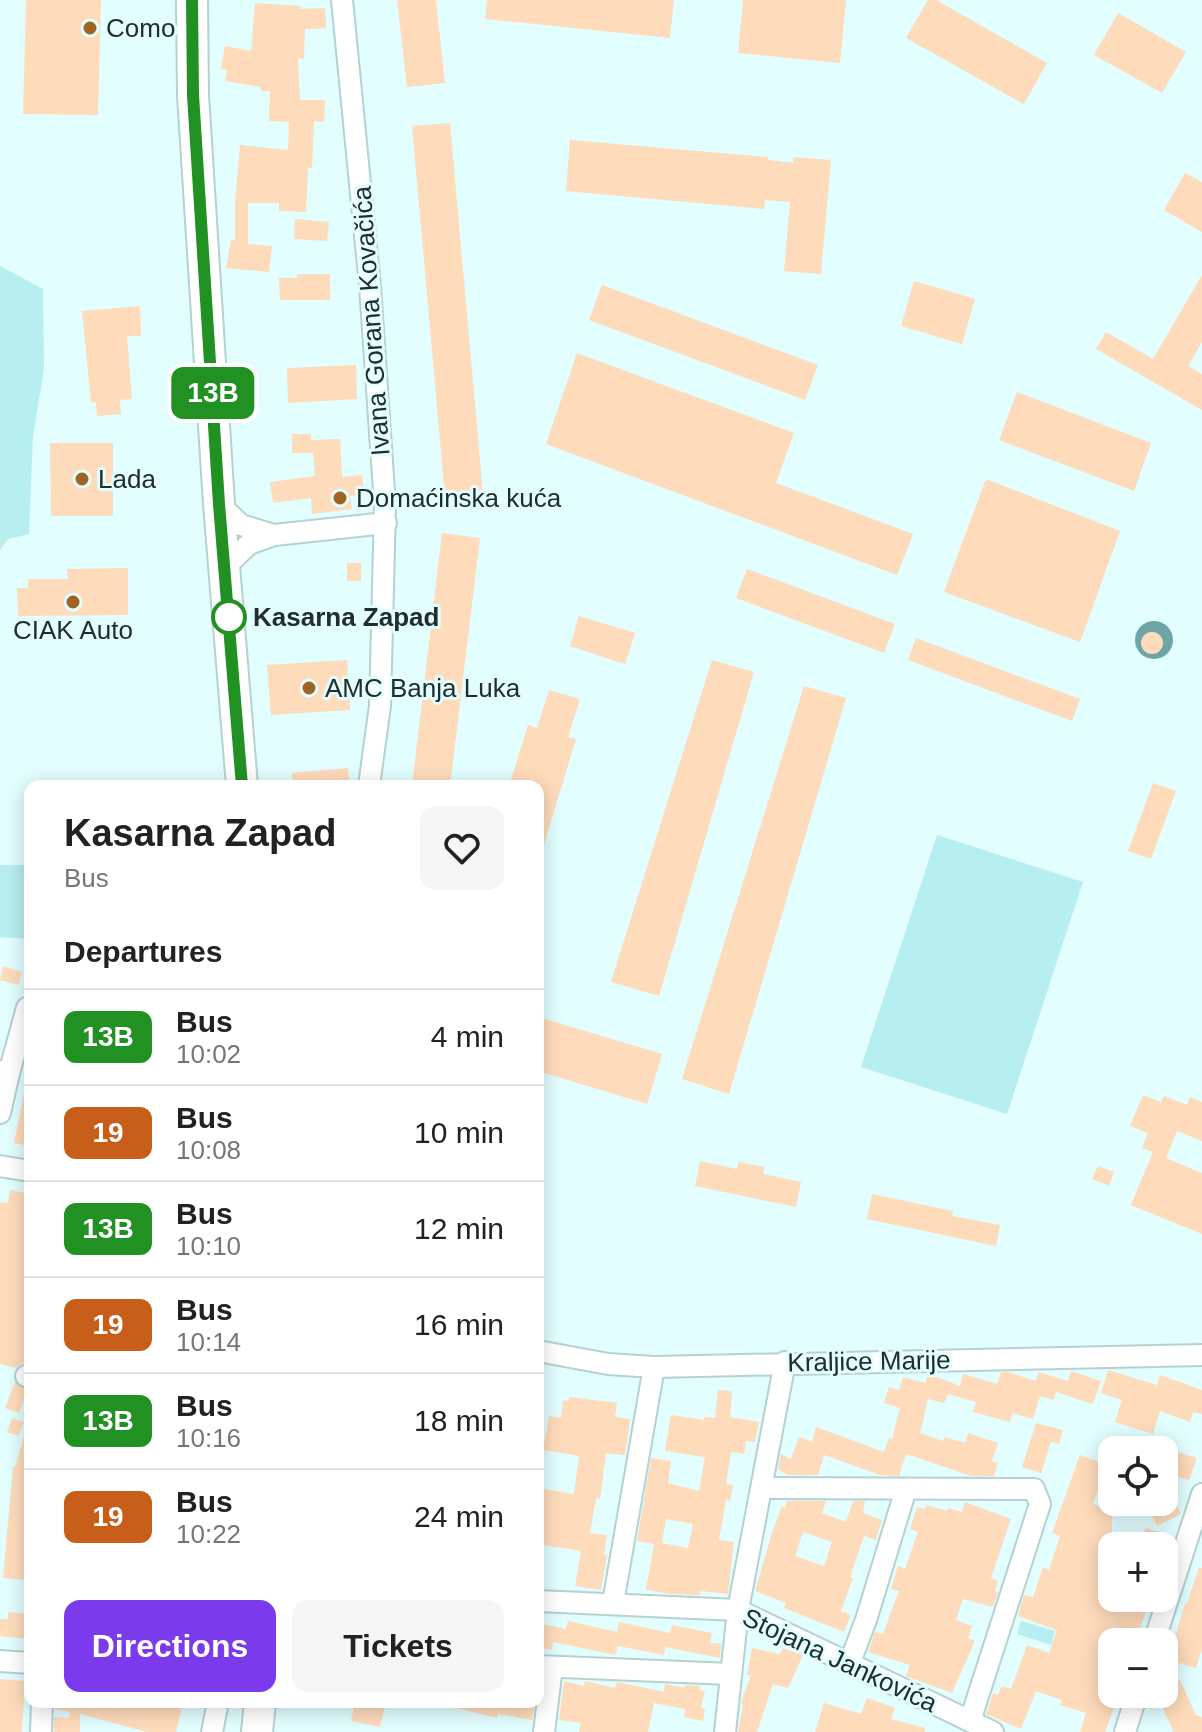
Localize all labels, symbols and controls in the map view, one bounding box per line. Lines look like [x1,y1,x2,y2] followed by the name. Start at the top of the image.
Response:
[106,13,175,43] place label: Como
[81,19,99,37] marker: Como
[347,185,395,457] street label: Ivana Gorana Kovačića
[167,367,259,419] line badge: 13B
[187,377,239,408] text: 13B
[98,464,156,494] place label: Lada
[73,470,91,488] marker: Lada
[356,483,562,513] place label: Domaćinska kuća
[331,489,349,507] marker: Domaćinska kuća
[64,593,82,611] marker: CIAK Auto
[212,600,246,634] marker: Kasarna Zapad
[253,602,439,632] place label: Kasarna Zapad
[13,615,133,645] place label: CIAK Auto
[325,673,521,703] place label: AMC Banja Luka
[300,679,318,697] marker: AMC Banja Luka
[420,806,504,890] button: heart
[64,812,336,854] text: Kasarna Zapad
[64,863,109,893] text: Bus
[64,935,222,968] text: Departures
[176,1005,233,1038] text: Bus
[431,1020,504,1053] text: 4 min
[82,1021,134,1052] text: 13B
[176,1039,241,1069] text: 10:02
[176,1101,233,1134] text: Bus
[414,1116,504,1149] text: 10 min
[92,1117,124,1148] text: 19
[176,1135,241,1165] text: 10:08
[176,1197,233,1230] text: Bus
[414,1212,504,1245] text: 12 min
[82,1213,134,1244] text: 13B
[176,1231,241,1261] text: 10:10
[176,1293,233,1326] text: Bus
[414,1308,504,1341] text: 16 min
[92,1309,124,1340] text: 19
[176,1327,241,1357] text: 10:14
[787,1345,951,1377] street label: Kraljice Marije
[176,1389,233,1422] text: Bus
[414,1404,504,1437] text: 18 min
[82,1405,134,1436] text: 13B
[176,1423,241,1453] text: 10:16
[1098,1436,1178,1708] map controls
[1098,1436,1178,1516] button: locate
[176,1485,233,1518] text: Bus
[414,1500,504,1533] text: 24 min
[92,1501,124,1532] text: 19
[176,1519,241,1549] text: 10:22
[1098,1532,1178,1612] button: +
[64,1600,276,1692] button: Directions
[292,1600,504,1692] button: Tickets
[738,1602,942,1718] street label: Stojana Jankovića
[1098,1628,1178,1708] button: −

